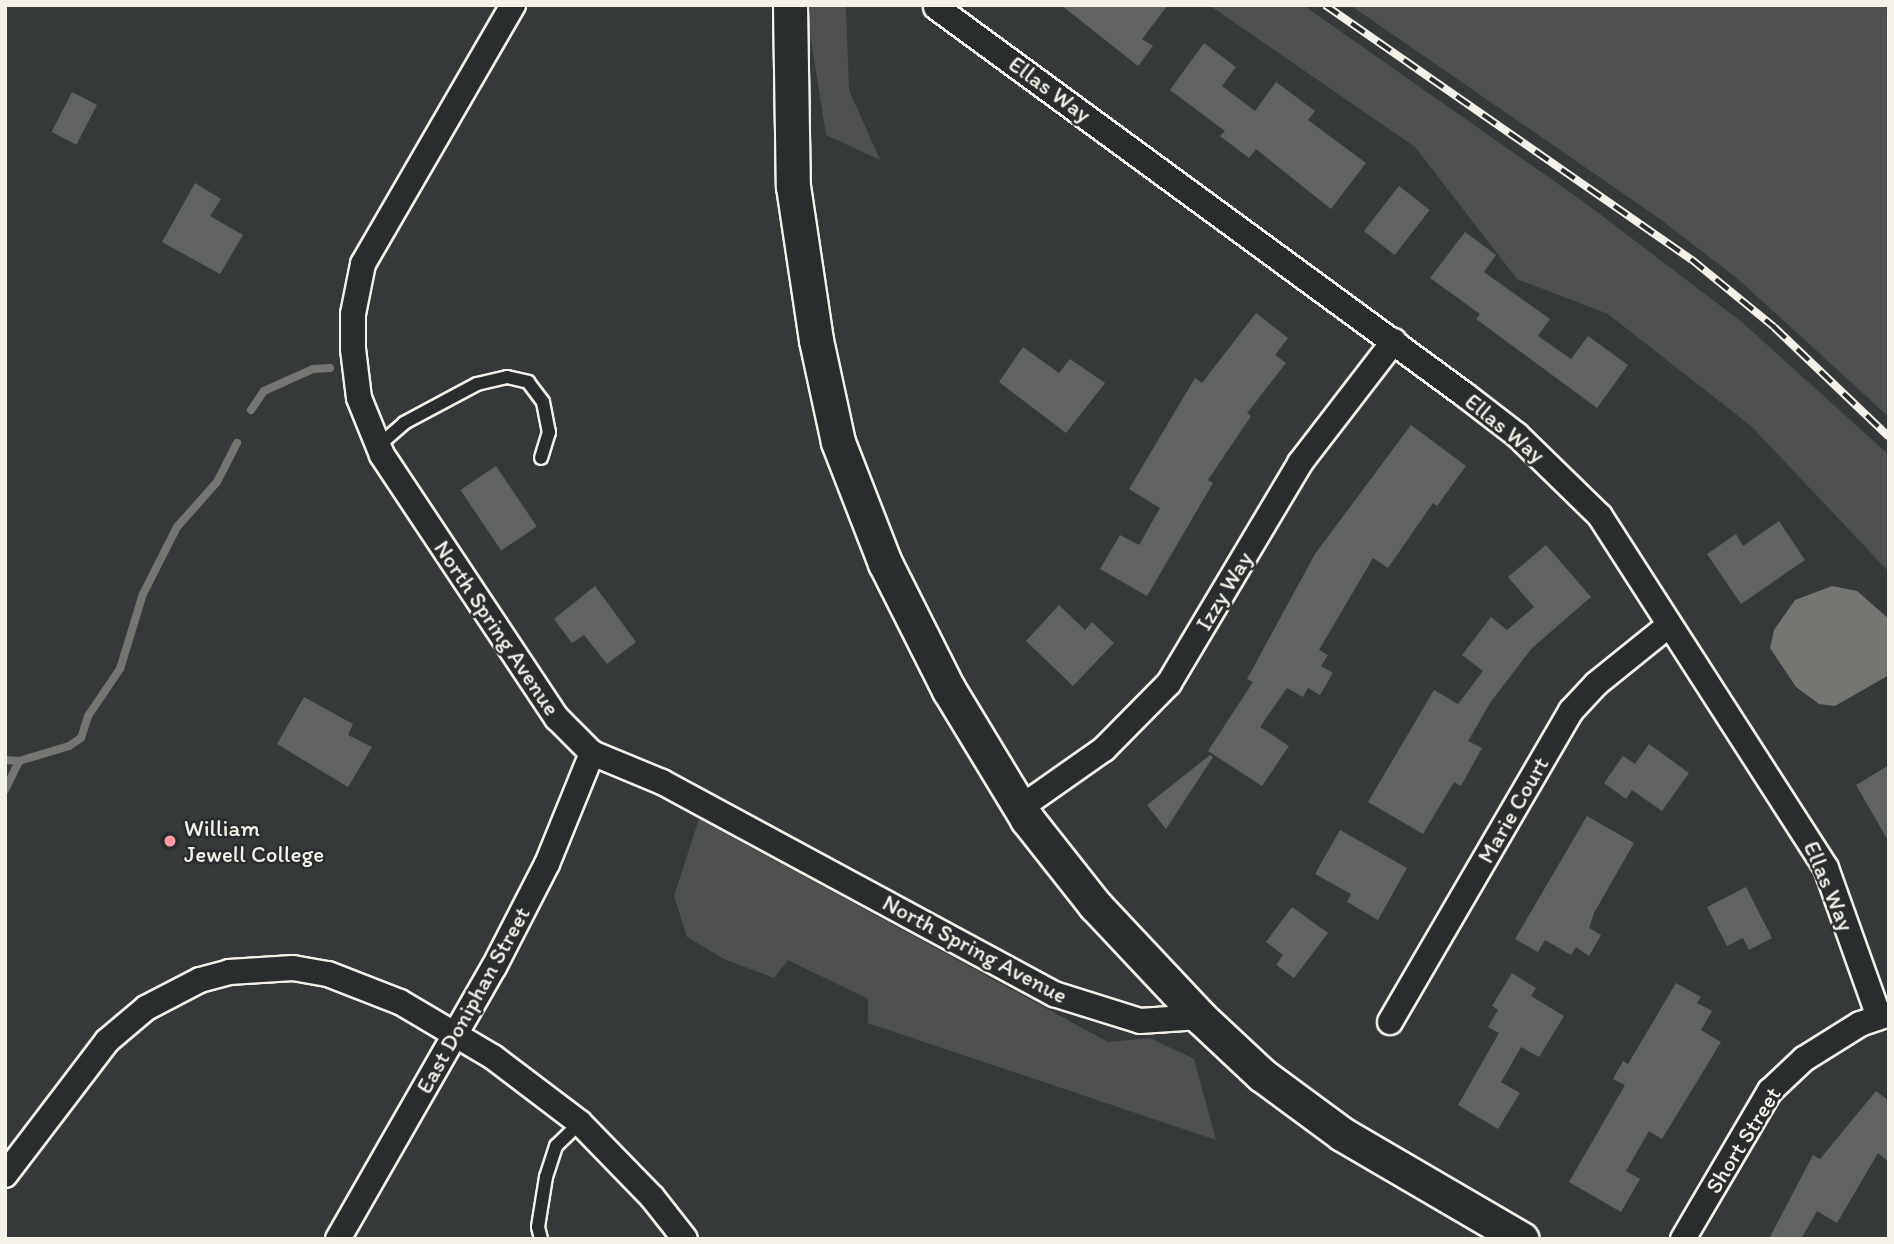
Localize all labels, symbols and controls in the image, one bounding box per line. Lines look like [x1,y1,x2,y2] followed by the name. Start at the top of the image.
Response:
[1004,50,1096,128] street label: Ellas Way
[1460,388,1550,468] street label: Ellas Way
[429,536,565,720] street label: North Spring Avenue
[1190,547,1258,635] street label: Izzy Way
[1471,752,1555,868] street label: Marie Court
[184,814,324,868] place label: William Jewell College
[162,833,178,849] marker: William Jewell College
[1798,837,1860,935] street label: Ellas Way
[878,889,1072,1009] street label: North Spring Avenue
[410,902,536,1098] street label: East Doniphan Street
[1699,1082,1787,1198] street label: Short Street

